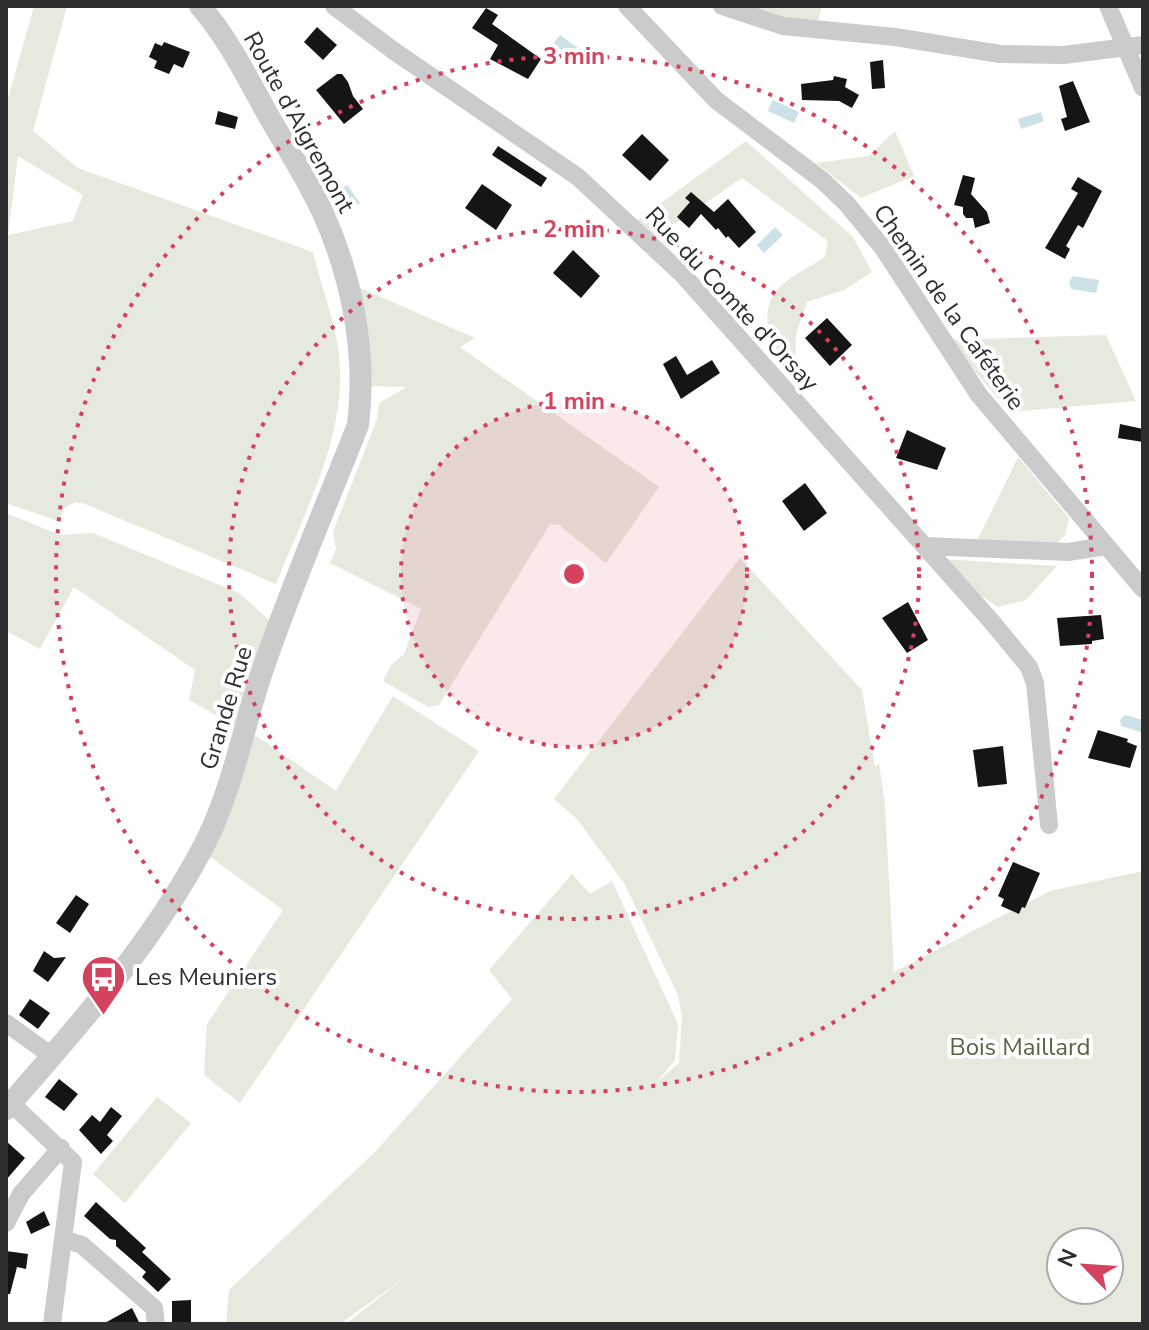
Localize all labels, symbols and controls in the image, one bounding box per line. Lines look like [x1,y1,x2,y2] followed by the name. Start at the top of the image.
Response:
[236,26,362,219] street label: Route d’Aigremont
[543,40,605,72] text: 3 min
[866,198,1032,416] street label: Chemin de la Caféterie
[638,200,826,399] street label: Rue du Comte d'Orsay
[543,213,605,245] text: 2 min
[543,385,605,417] text: 1 min
[560,560,588,588] centre of rings
[192,642,260,774] street label: Grande Rue
[80,953,128,1016] bus stop icon: Les Meuniers
[135,961,277,993] place label: Les Meuniers
[949,1031,1091,1063] park label: Bois Maillard
[1045,1226,1125,1306] north arrow
[1051,1244,1085,1272] text: N

